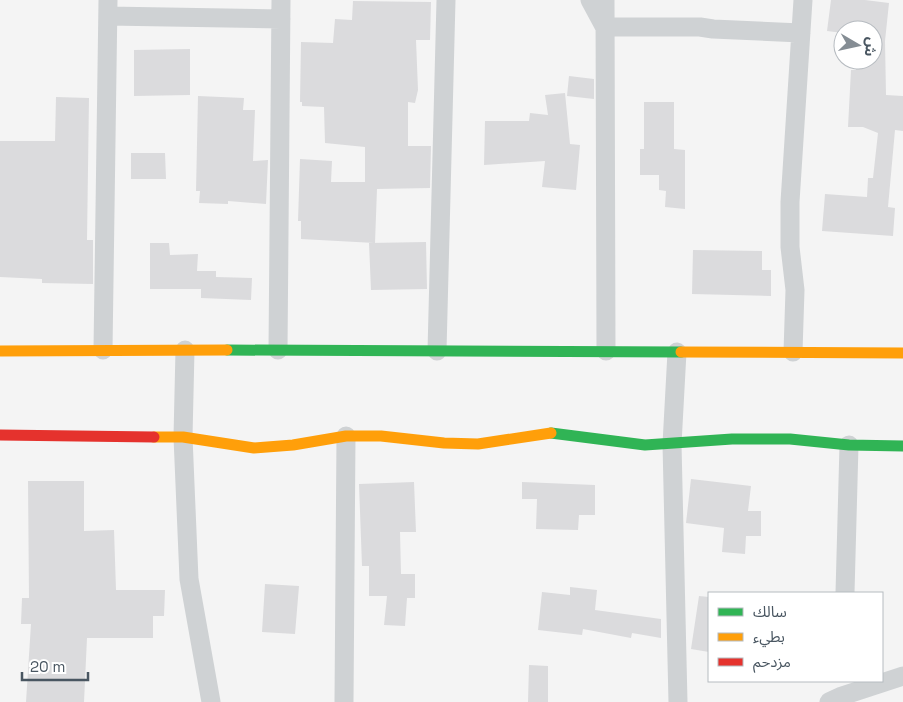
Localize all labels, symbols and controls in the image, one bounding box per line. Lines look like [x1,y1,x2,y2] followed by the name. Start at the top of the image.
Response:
[833,20,883,70] north arrow
[860,36,881,58] text: ش
[708,592,883,682] legend
[753,602,787,621] text: سالك
[753,627,785,648] text: بطيء
[22,650,89,682] scale bar
[753,652,791,673] text: مزدحم
[30,657,65,676] text: 20 m

